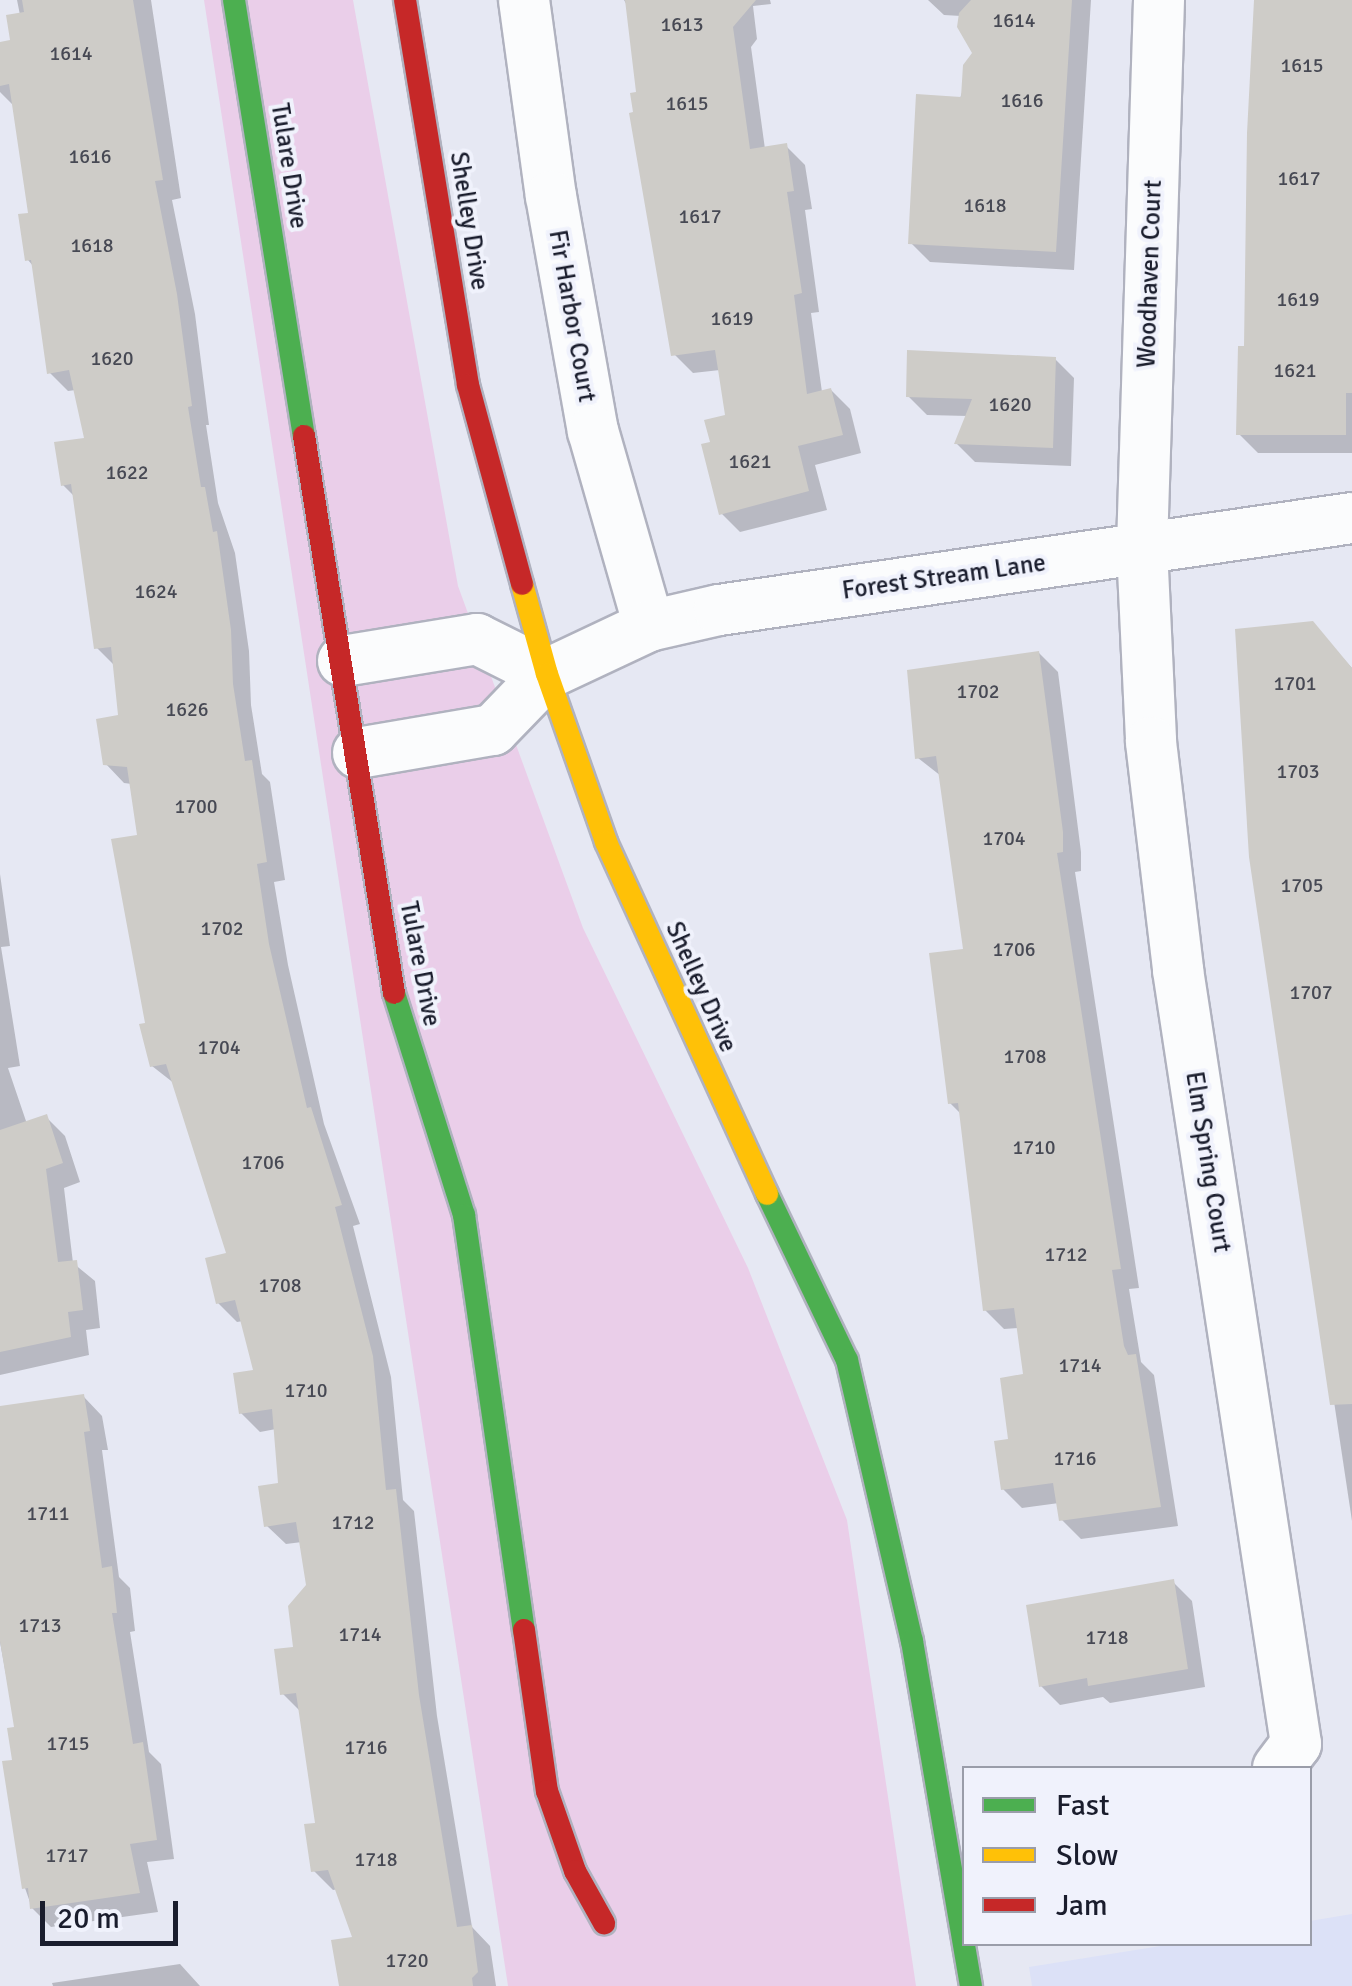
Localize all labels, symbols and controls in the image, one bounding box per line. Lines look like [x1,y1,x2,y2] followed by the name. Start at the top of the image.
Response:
[992,8,1036,32] house number: 1614
[660,12,704,36] house number: 1613
[49,41,93,65] house number: 1614
[1280,53,1324,77] house number: 1615
[1000,88,1044,112] house number: 1616
[665,91,709,115] house number: 1615
[264,101,314,231] street label: Tulare Drive
[68,144,112,168] house number: 1616
[443,150,495,292] street label: Shelley Drive
[1277,166,1321,190] house number: 1617
[1132,179,1168,369] street label: Woodhaven Court
[963,193,1007,217] house number: 1618
[678,204,722,228] house number: 1617
[542,228,602,404] street label: Fir Harbor Court
[70,233,114,257] house number: 1618
[1276,287,1320,311] house number: 1619
[710,306,754,330] house number: 1619
[90,346,134,370] house number: 1620
[1273,358,1317,382] house number: 1621
[988,392,1032,416] house number: 1620
[728,449,772,473] house number: 1621
[105,460,149,484] house number: 1622
[840,548,1048,606] street label: Forest Stream Lane
[134,579,178,603] house number: 1624
[1273,671,1317,695] house number: 1701
[956,679,1000,703] house number: 1702
[165,697,209,721] house number: 1626
[1276,759,1320,783] house number: 1703
[174,794,218,818] house number: 1700
[982,826,1026,850] house number: 1704
[1280,873,1324,897] house number: 1705
[393,899,447,1029] street label: Tulare Drive
[200,916,244,940] house number: 1702
[659,917,743,1057] street label: Shelley Drive
[992,937,1036,961] house number: 1706
[1289,980,1333,1004] house number: 1707
[197,1035,241,1059] house number: 1704
[1003,1044,1047,1068] house number: 1708
[1179,1069,1237,1255] street label: Elm Spring Court
[1012,1135,1056,1159] house number: 1710
[241,1150,285,1174] house number: 1706
[1044,1242,1088,1266] house number: 1712
[258,1273,302,1297] house number: 1708
[1058,1353,1102,1377] house number: 1714
[284,1378,328,1402] house number: 1710
[1053,1446,1097,1470] house number: 1716
[26,1501,70,1525] house number: 1711
[331,1510,375,1534] house number: 1712
[18,1613,62,1637] house number: 1713
[338,1622,382,1646] house number: 1714
[1085,1625,1129,1649] house number: 1718
[46,1731,90,1755] house number: 1715
[344,1735,388,1759] house number: 1716
[962,1766,1312,1946] legend
[1056,1787,1109,1824] text: Fast
[1056,1837,1118,1874] text: Slow
[45,1843,89,1867] house number: 1717
[354,1847,398,1871] house number: 1718
[45,1881,182,1943] scale bar
[1056,1887,1108,1924] text: Jam
[57,1900,120,1937] text: 20 m
[385,1948,429,1972] house number: 1720

